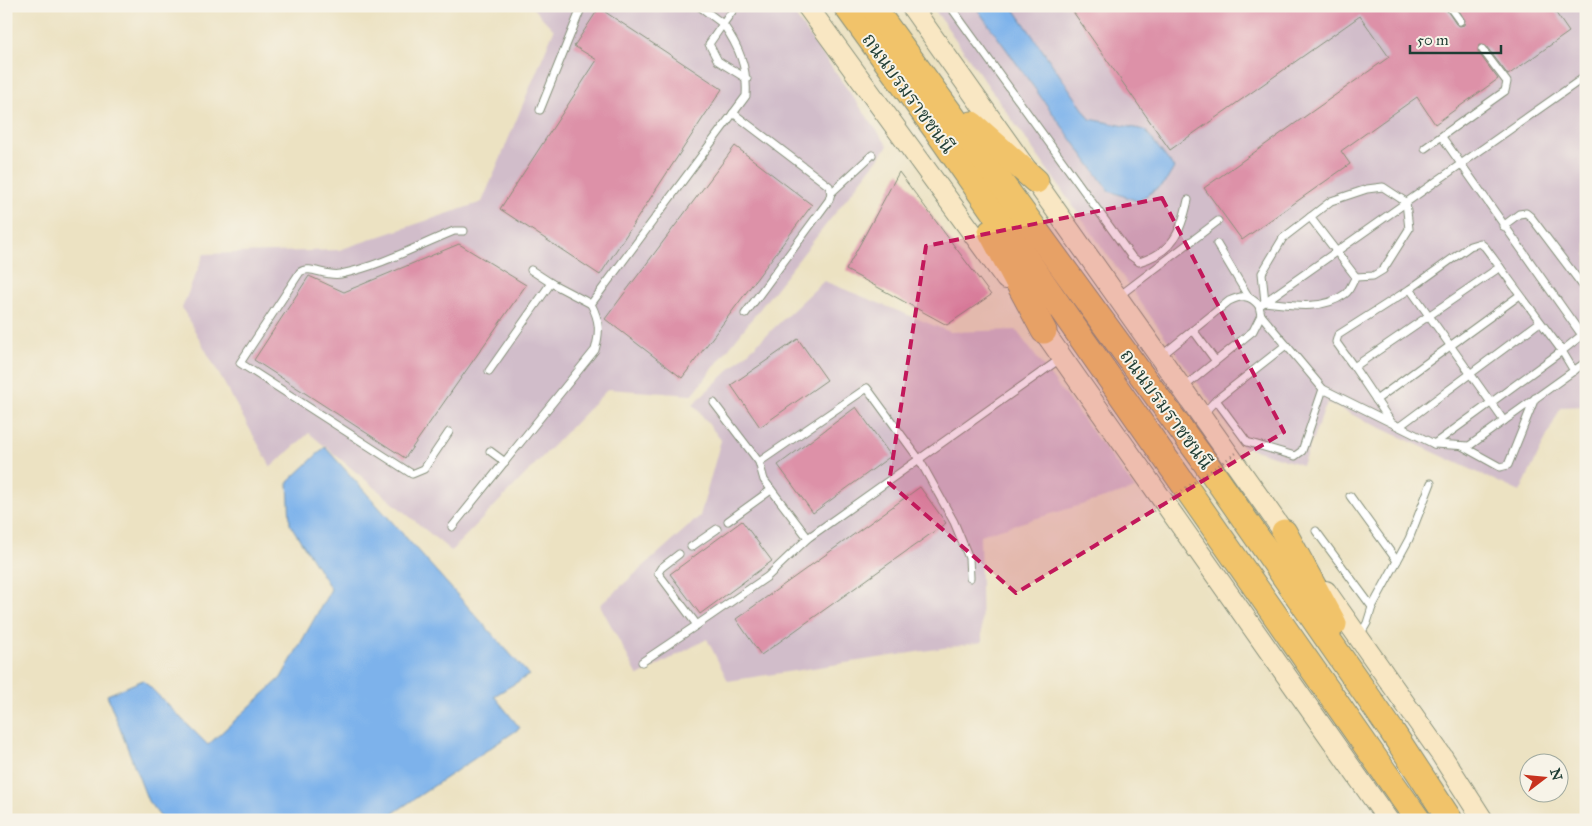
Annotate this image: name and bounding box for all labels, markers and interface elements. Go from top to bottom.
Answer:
scale bar [1410,22,1501,54]
street label: ถนนบรมราชชนนี [857,28,961,158]
text: 50 m [1417,31,1449,49]
street label: ถนนบรมราชชนนี [1115,344,1219,474]
north arrow [1520,754,1570,804]
text: N [1546,767,1566,783]

